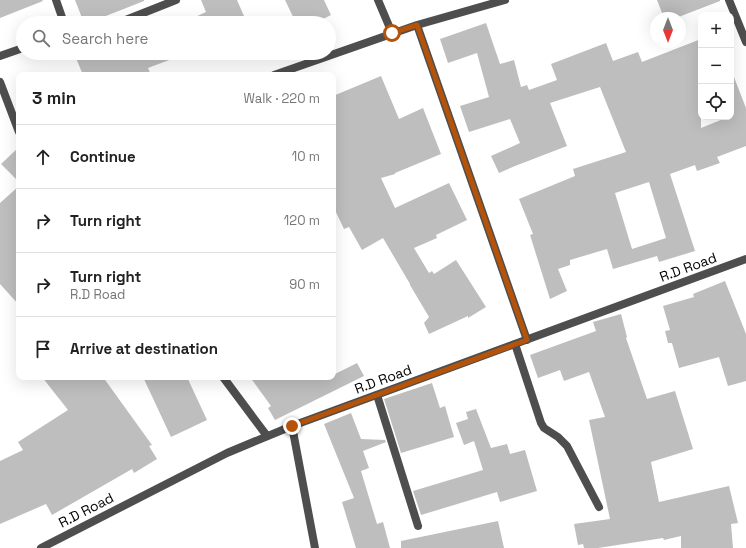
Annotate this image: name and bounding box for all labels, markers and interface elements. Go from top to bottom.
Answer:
north arrow [650,12,686,48]
map controls [698,12,734,120]
button: + [698,12,734,48]
search box [16,16,336,60]
route start [383,24,401,42]
icon: search [30,27,52,49]
text: Search here [62,29,148,48]
button: − [698,48,734,84]
button: locate [698,84,734,120]
text: 3 min [32,87,76,109]
text: Walk · 220 m [243,90,320,107]
icon: ahead [32,146,54,168]
text: Continue [70,147,136,166]
text: 10 m [292,148,320,165]
icon: right [32,210,54,232]
text: Turn right [70,211,141,230]
text: 120 m [284,212,320,229]
street label: R.D Road [657,248,719,286]
text: Turn right [70,267,141,286]
icon: right [32,274,54,296]
text: 90 m [289,276,320,293]
text: R.D Road [70,286,125,303]
icon: arrive [32,338,54,360]
text: Arrive at destination [70,339,218,358]
street label: R.D Road [352,360,414,398]
route end [283,417,301,435]
street label: R.D Road [55,488,117,532]

